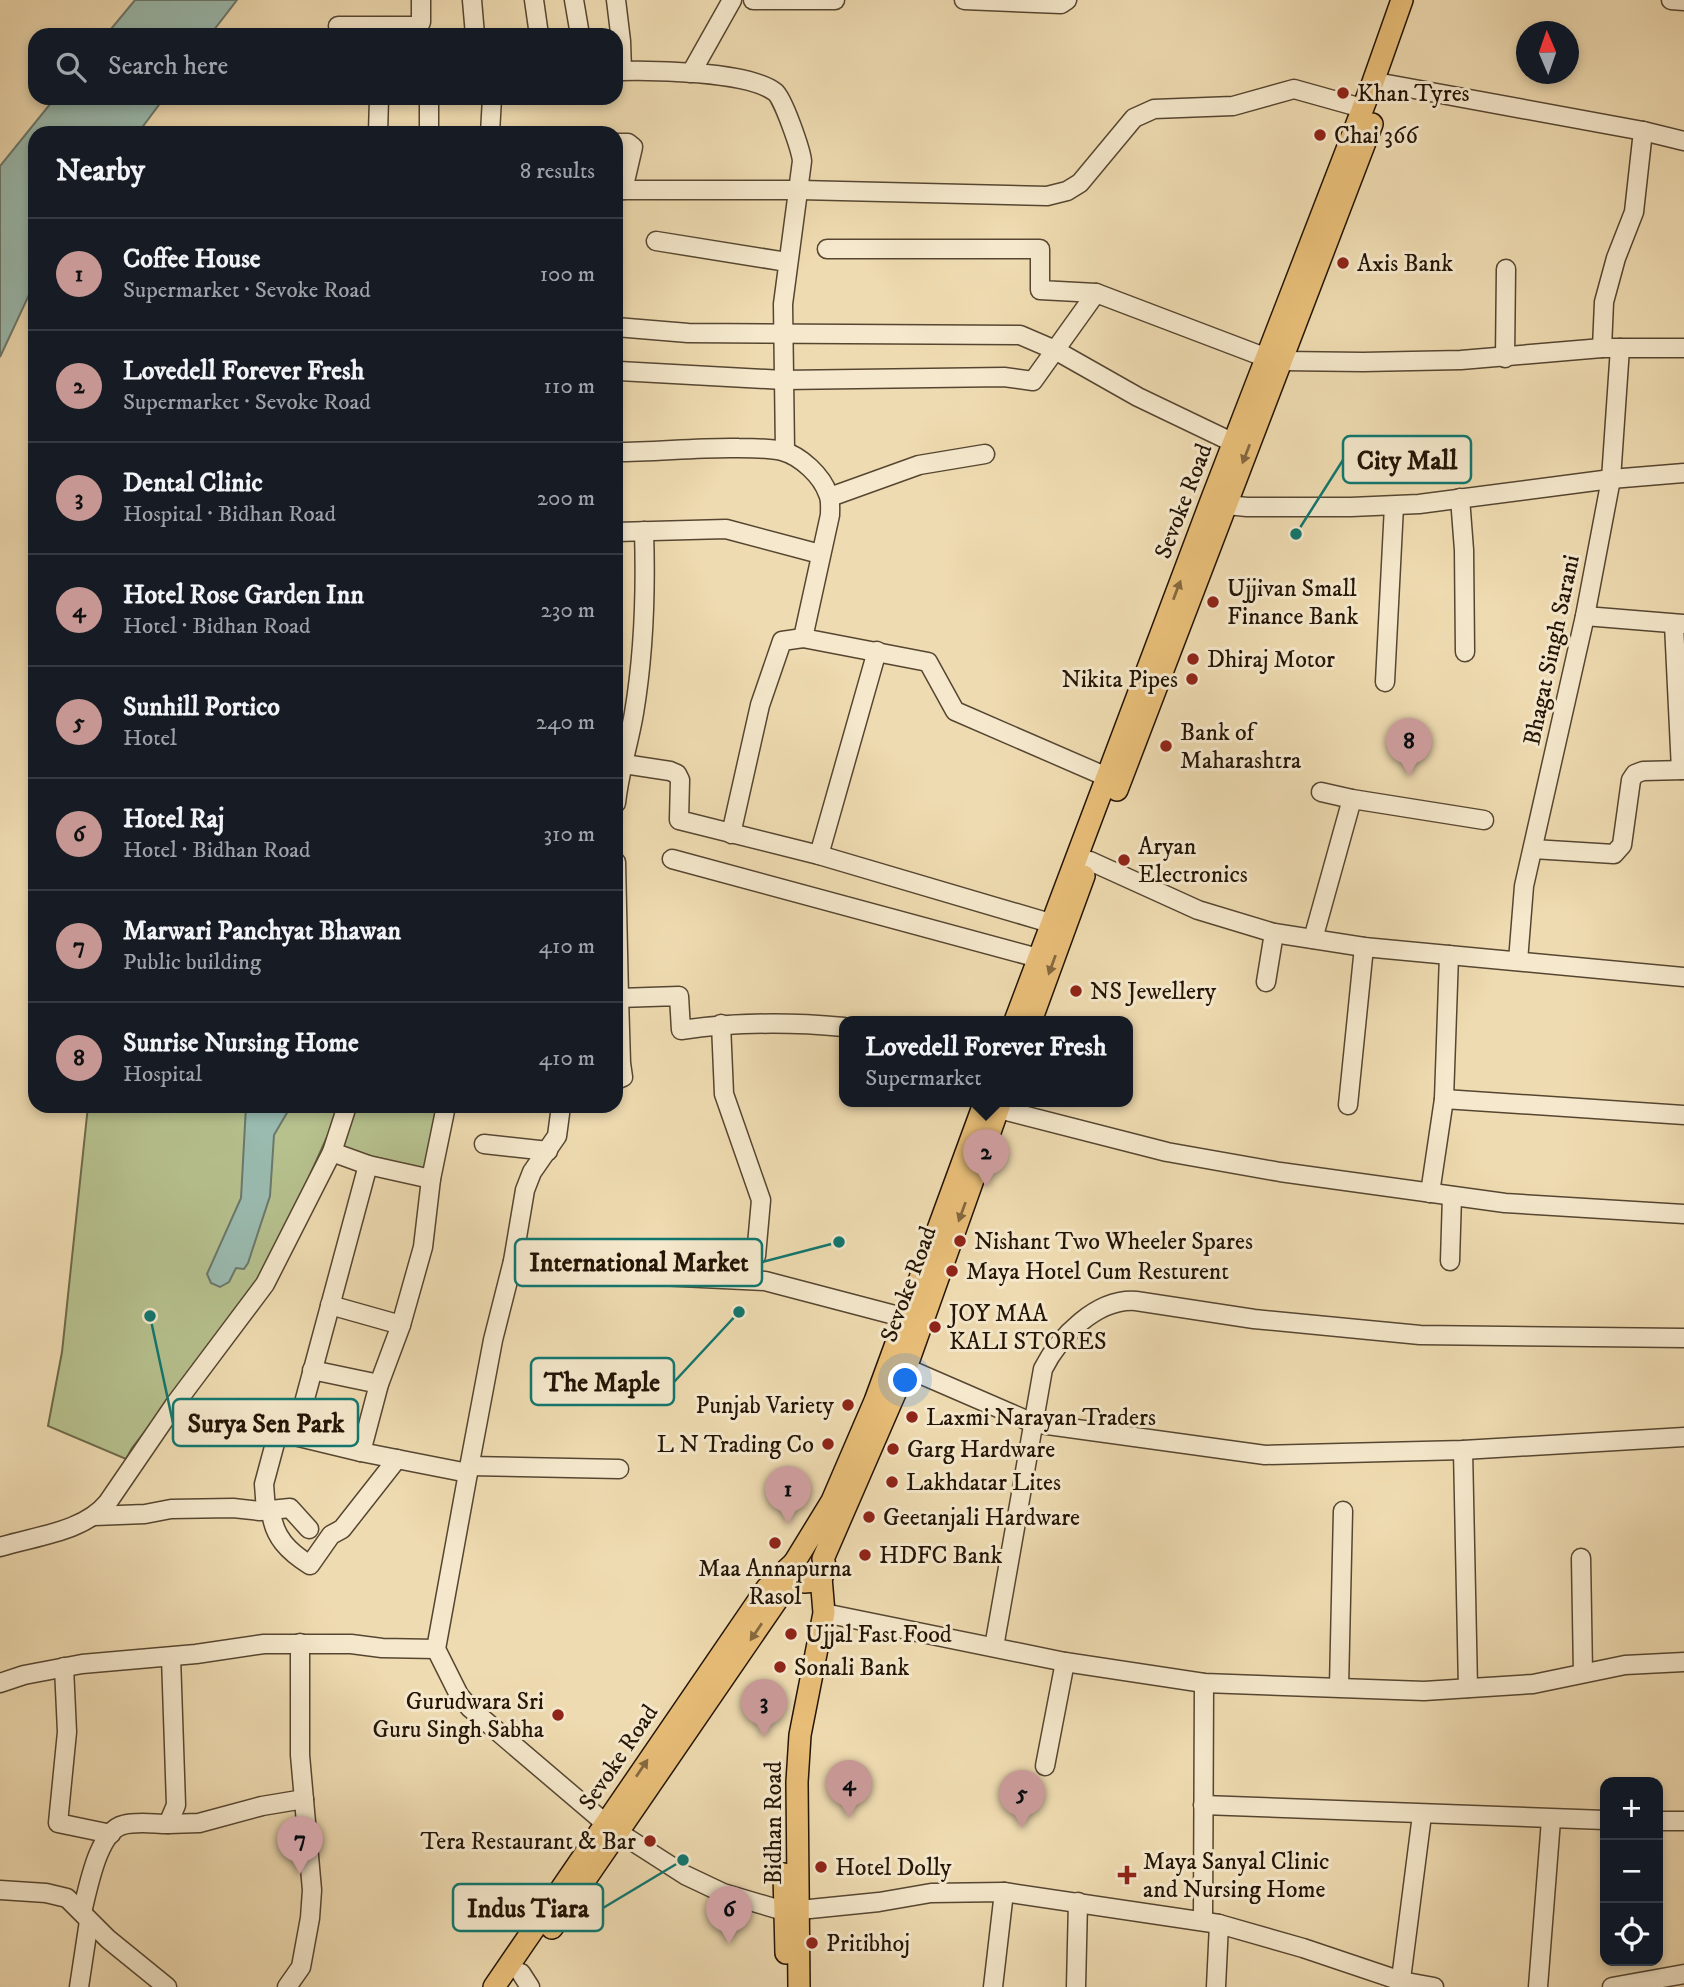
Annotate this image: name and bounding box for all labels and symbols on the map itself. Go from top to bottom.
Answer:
north arrow [1516,21,1579,84]
place label: Khan Tyres [1357,79,1470,109]
marker: Khan Tyres [1335,85,1351,101]
place label: Chai 366 [1334,121,1420,151]
marker: Chai 366 [1312,127,1328,143]
place label: Axis Bank [1357,249,1453,279]
marker: Axis Bank [1335,255,1351,271]
callout: City Mall [1343,436,1471,483]
street label: Sevoke Road [1148,439,1220,563]
one-way arrow [1241,444,1252,465]
text: City Mall [1357,445,1458,478]
street label: Bhagat Singh Sarani [1517,552,1587,748]
place label: Ujjivan Small Finance Bank [1227,574,1358,632]
one-way arrow [1172,580,1183,601]
marker: Ujjivan Small Finance Bank [1205,594,1221,610]
place label: Dhiraj Motor [1207,645,1335,675]
marker: Dhiraj Motor [1185,651,1201,667]
place label: Nikita Pipes [1062,665,1178,695]
marker: Nikita Pipes [1184,671,1200,687]
place label: Bank of Maharashtra [1180,718,1302,776]
pin: 8 [1386,718,1432,776]
marker: Bank of Maharashtra [1158,738,1174,754]
place label: Aryan Electronics [1138,832,1248,890]
marker: Aryan Electronics [1116,852,1132,868]
one-way arrow [1047,954,1058,975]
place label: NS Jewellery [1090,977,1217,1007]
marker: NS Jewellery [1068,983,1084,999]
pin: 2 [963,1129,1009,1187]
one-way arrow [956,1201,967,1222]
street label: Sevoke Road [874,1222,944,1346]
place label: Nishant Two Wheeler Spares [974,1227,1253,1257]
marker: Nishant Two Wheeler Spares [952,1233,968,1249]
callout: International Market [515,1239,762,1286]
text: International Market [529,1247,749,1280]
place label: Maya Hotel Cum Resturent [966,1257,1229,1287]
marker: Maya Hotel Cum Resturent [944,1263,960,1279]
place label: JOY MAA KALI STORES [947,1299,1107,1357]
marker: JOY MAA KALI STORES [927,1319,943,1335]
callout: The Maple [531,1358,674,1405]
your location [888,1363,922,1397]
text: The Maple [543,1367,660,1400]
place label: Punjab Variety [696,1391,835,1421]
marker: Punjab Variety [840,1397,856,1413]
callout: Surya Sen Park [173,1399,358,1446]
place label: Laxmi Narayan Traders [926,1403,1156,1433]
text: Surya Sen Park [188,1408,346,1441]
marker: Laxmi Narayan Traders [904,1409,920,1425]
place label: L N Trading Co [657,1430,814,1460]
place label: Garg Hardware [907,1435,1055,1465]
marker: L N Trading Co [820,1436,836,1452]
marker: Garg Hardware [885,1441,901,1457]
pin: 1 [765,1466,811,1524]
place label: Lakhdatar Lites [906,1468,1061,1498]
marker: Lakhdatar Lites [884,1474,900,1490]
place label: Geetanjali Hardware [883,1503,1080,1533]
marker: Geetanjali Hardware [861,1509,877,1525]
marker: Maa Annapurna Rasol [767,1535,783,1551]
place label: HDFC Bank [879,1541,1003,1571]
marker: HDFC Bank [857,1547,873,1563]
place label: Maa Annapurna Rasol [698,1554,852,1612]
place label: Ujjal Fast Food [805,1620,952,1650]
one-way arrow [750,1622,763,1642]
marker: Ujjal Fast Food [783,1626,799,1642]
place label: Sonali Bank [794,1653,909,1683]
marker: Sonali Bank [772,1659,788,1675]
pin: 3 [741,1679,787,1737]
place label: Gurudwara Sri Guru Singh Sabha [373,1687,545,1745]
street label: Sevoke Road [573,1699,665,1816]
marker: Gurudwara Sri Guru Singh Sabha [550,1707,566,1723]
one-way arrow [636,1758,649,1778]
pin: 4 [826,1760,872,1818]
street label: Bidhan Road [759,1761,789,1885]
pin: 5 [999,1770,1045,1828]
pin: 7 [277,1816,323,1874]
place label: Tera Restaurant & Bar [420,1827,636,1857]
marker: Tera Restaurant & Bar [642,1833,658,1849]
place label: Maya Sanyal Clinic and Nursing Home [1143,1847,1329,1905]
place label: Hotel Dolly [835,1853,952,1883]
marker: Hotel Dolly [813,1859,829,1875]
marker: Maya Sanyal Clinic and Nursing Home [1117,1865,1137,1885]
callout: Indus Tiara [453,1884,603,1931]
pin: 6 [706,1886,752,1944]
text: Indus Tiara [467,1893,590,1926]
place label: Pritibhoj [826,1929,910,1959]
marker: Pritibhoj [804,1935,820,1951]

